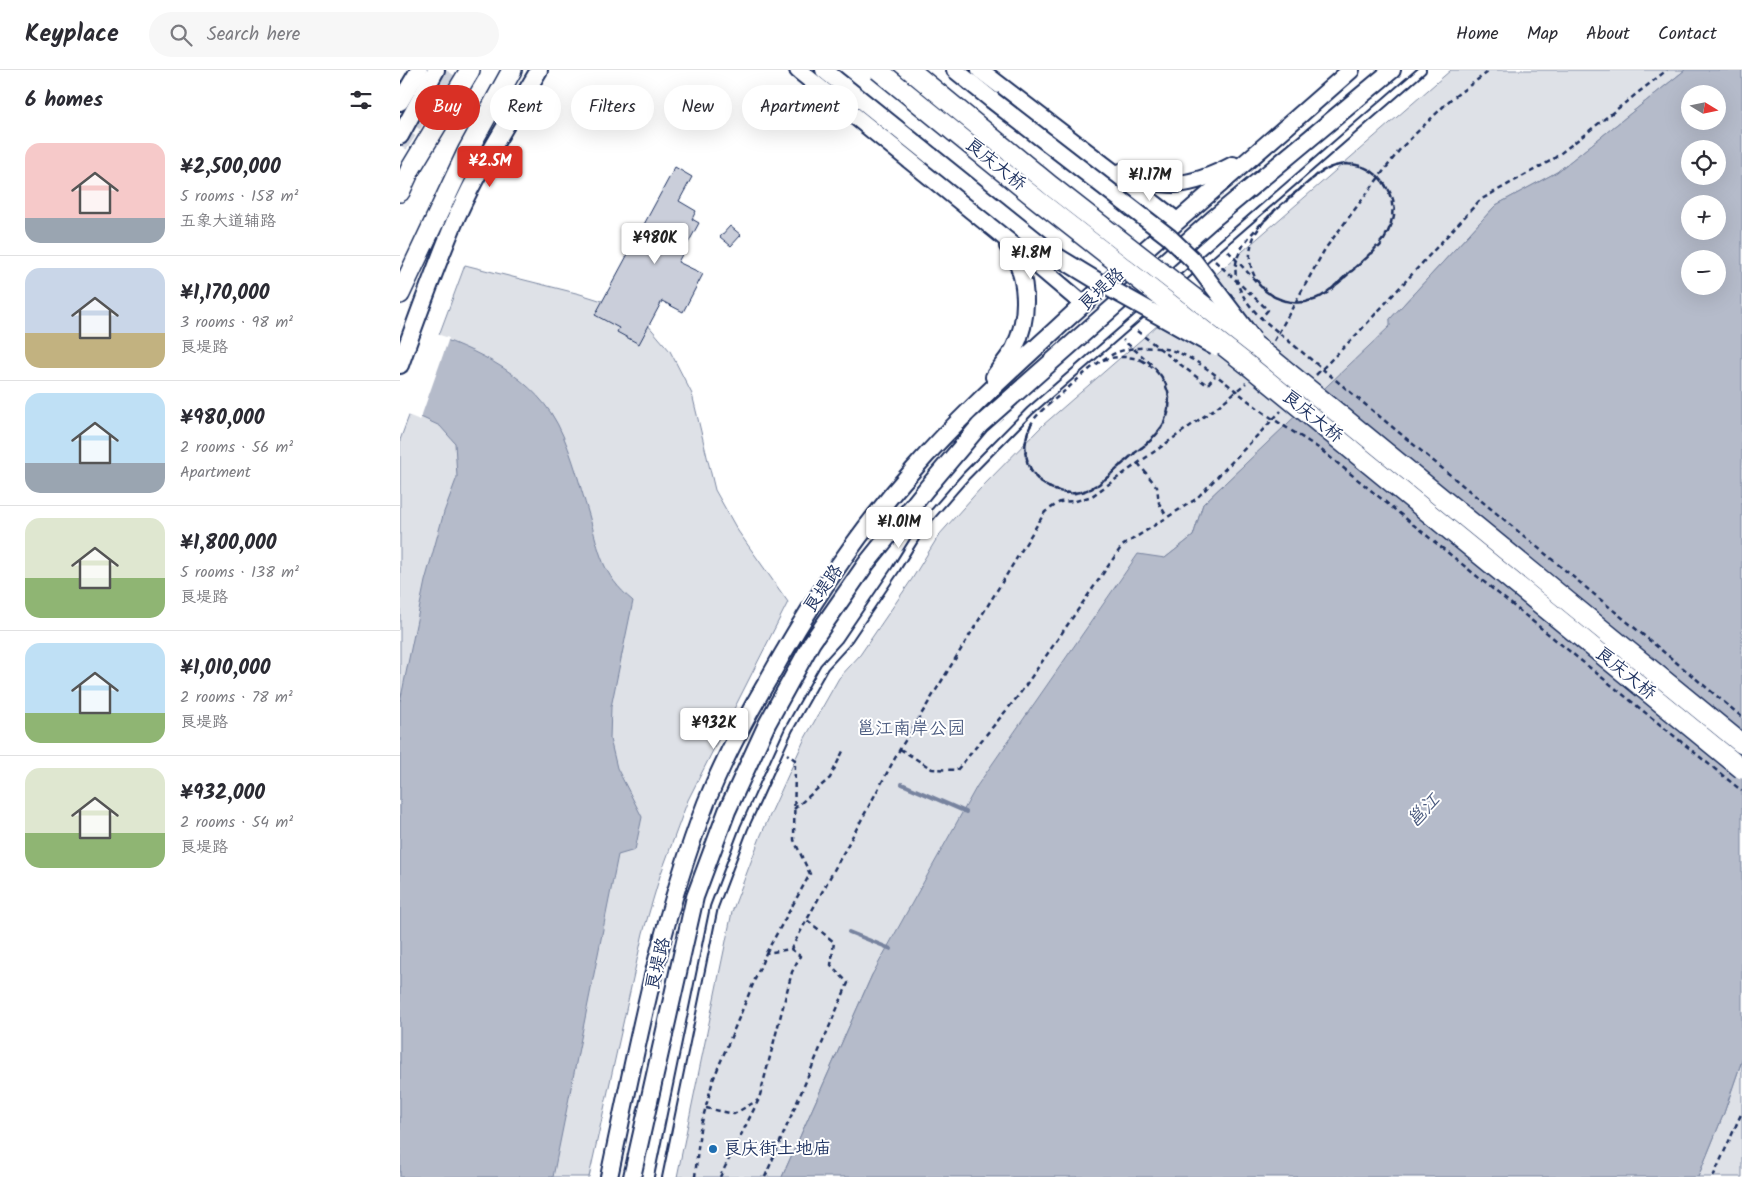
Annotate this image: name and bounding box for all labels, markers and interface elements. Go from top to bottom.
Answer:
search box [149,12,499,57]
text: Keyplace [25,15,119,54]
text: Search here [207,20,300,50]
text: Home [1456,20,1499,49]
text: Map [1527,20,1558,49]
text: About [1586,20,1630,49]
text: Contact [1658,20,1717,49]
icon: search [167,21,195,49]
text: 6 homes [25,84,103,117]
chip: Buy [415,85,480,130]
chip: Rent [490,85,561,130]
chip: Filters [571,85,654,130]
chip: New [664,85,732,130]
chip: Apartment [742,85,858,130]
north arrow [1681,85,1726,130]
map controls [1681,85,1726,295]
icon: filters [347,86,375,114]
street label: 良庆大桥 [958,131,1032,199]
button: locate [1681,140,1726,185]
pin: ¥2.5M [455,146,525,188]
text: ¥2.5M [468,149,512,174]
text: ¥2,500,000 [180,151,281,184]
pin: ¥1.17M [1109,160,1191,202]
icon: home [65,163,125,223]
text: ¥1.17M [1129,163,1171,188]
text: 5 rooms · 158 m² [180,184,298,209]
button: + [1681,195,1726,240]
text: 五象大道辅路 [180,209,276,234]
pin: ¥980K [620,222,690,265]
text: ¥980K [632,226,678,251]
pin: ¥1.8M [996,238,1066,280]
text: ¥1.8M [1011,241,1051,266]
button: − [1681,250,1726,295]
street label: 良堤路 [1072,261,1132,319]
text: ¥1,170,000 [180,277,270,310]
icon: home [65,288,125,348]
text: 3 rooms · 98 m² [180,310,293,335]
text: 良堤路 [180,335,228,360]
street label: 良庆大桥 [1275,383,1349,451]
text: ¥980,000 [180,402,265,435]
icon: home [65,413,125,473]
text: 2 rooms · 56 m² [180,435,293,460]
text: Apartment [180,460,251,485]
pin: ¥1.01M [858,506,940,549]
text: ¥1.01M [877,510,921,535]
text: ¥1,800,000 [180,527,277,560]
icon: home [65,538,125,598]
street label: 良堤路 [797,559,851,619]
text: 5 rooms · 138 m² [180,560,299,585]
text: 良堤路 [180,585,228,610]
street label: 良庆大桥 [1588,640,1662,708]
text: ¥1,010,000 [180,652,270,685]
icon: home [65,663,125,723]
text: 2 rooms · 78 m² [180,685,293,710]
pin: ¥932K [679,708,749,750]
text: 良堤路 [180,710,228,735]
text: ¥932K [691,711,737,736]
park label: 邕江南岸公园 [857,715,965,744]
text: ¥932,000 [180,777,265,810]
water label: 邕江 [1400,786,1449,835]
icon: home [65,788,125,848]
text: 2 rooms · 54 m² [180,810,293,835]
text: 良堤路 [180,835,228,860]
street label: 良堤路 [639,934,679,994]
place label: 良庆街土地庙 [723,1135,831,1164]
marker: 良庆街土地庙 [707,1143,719,1155]

